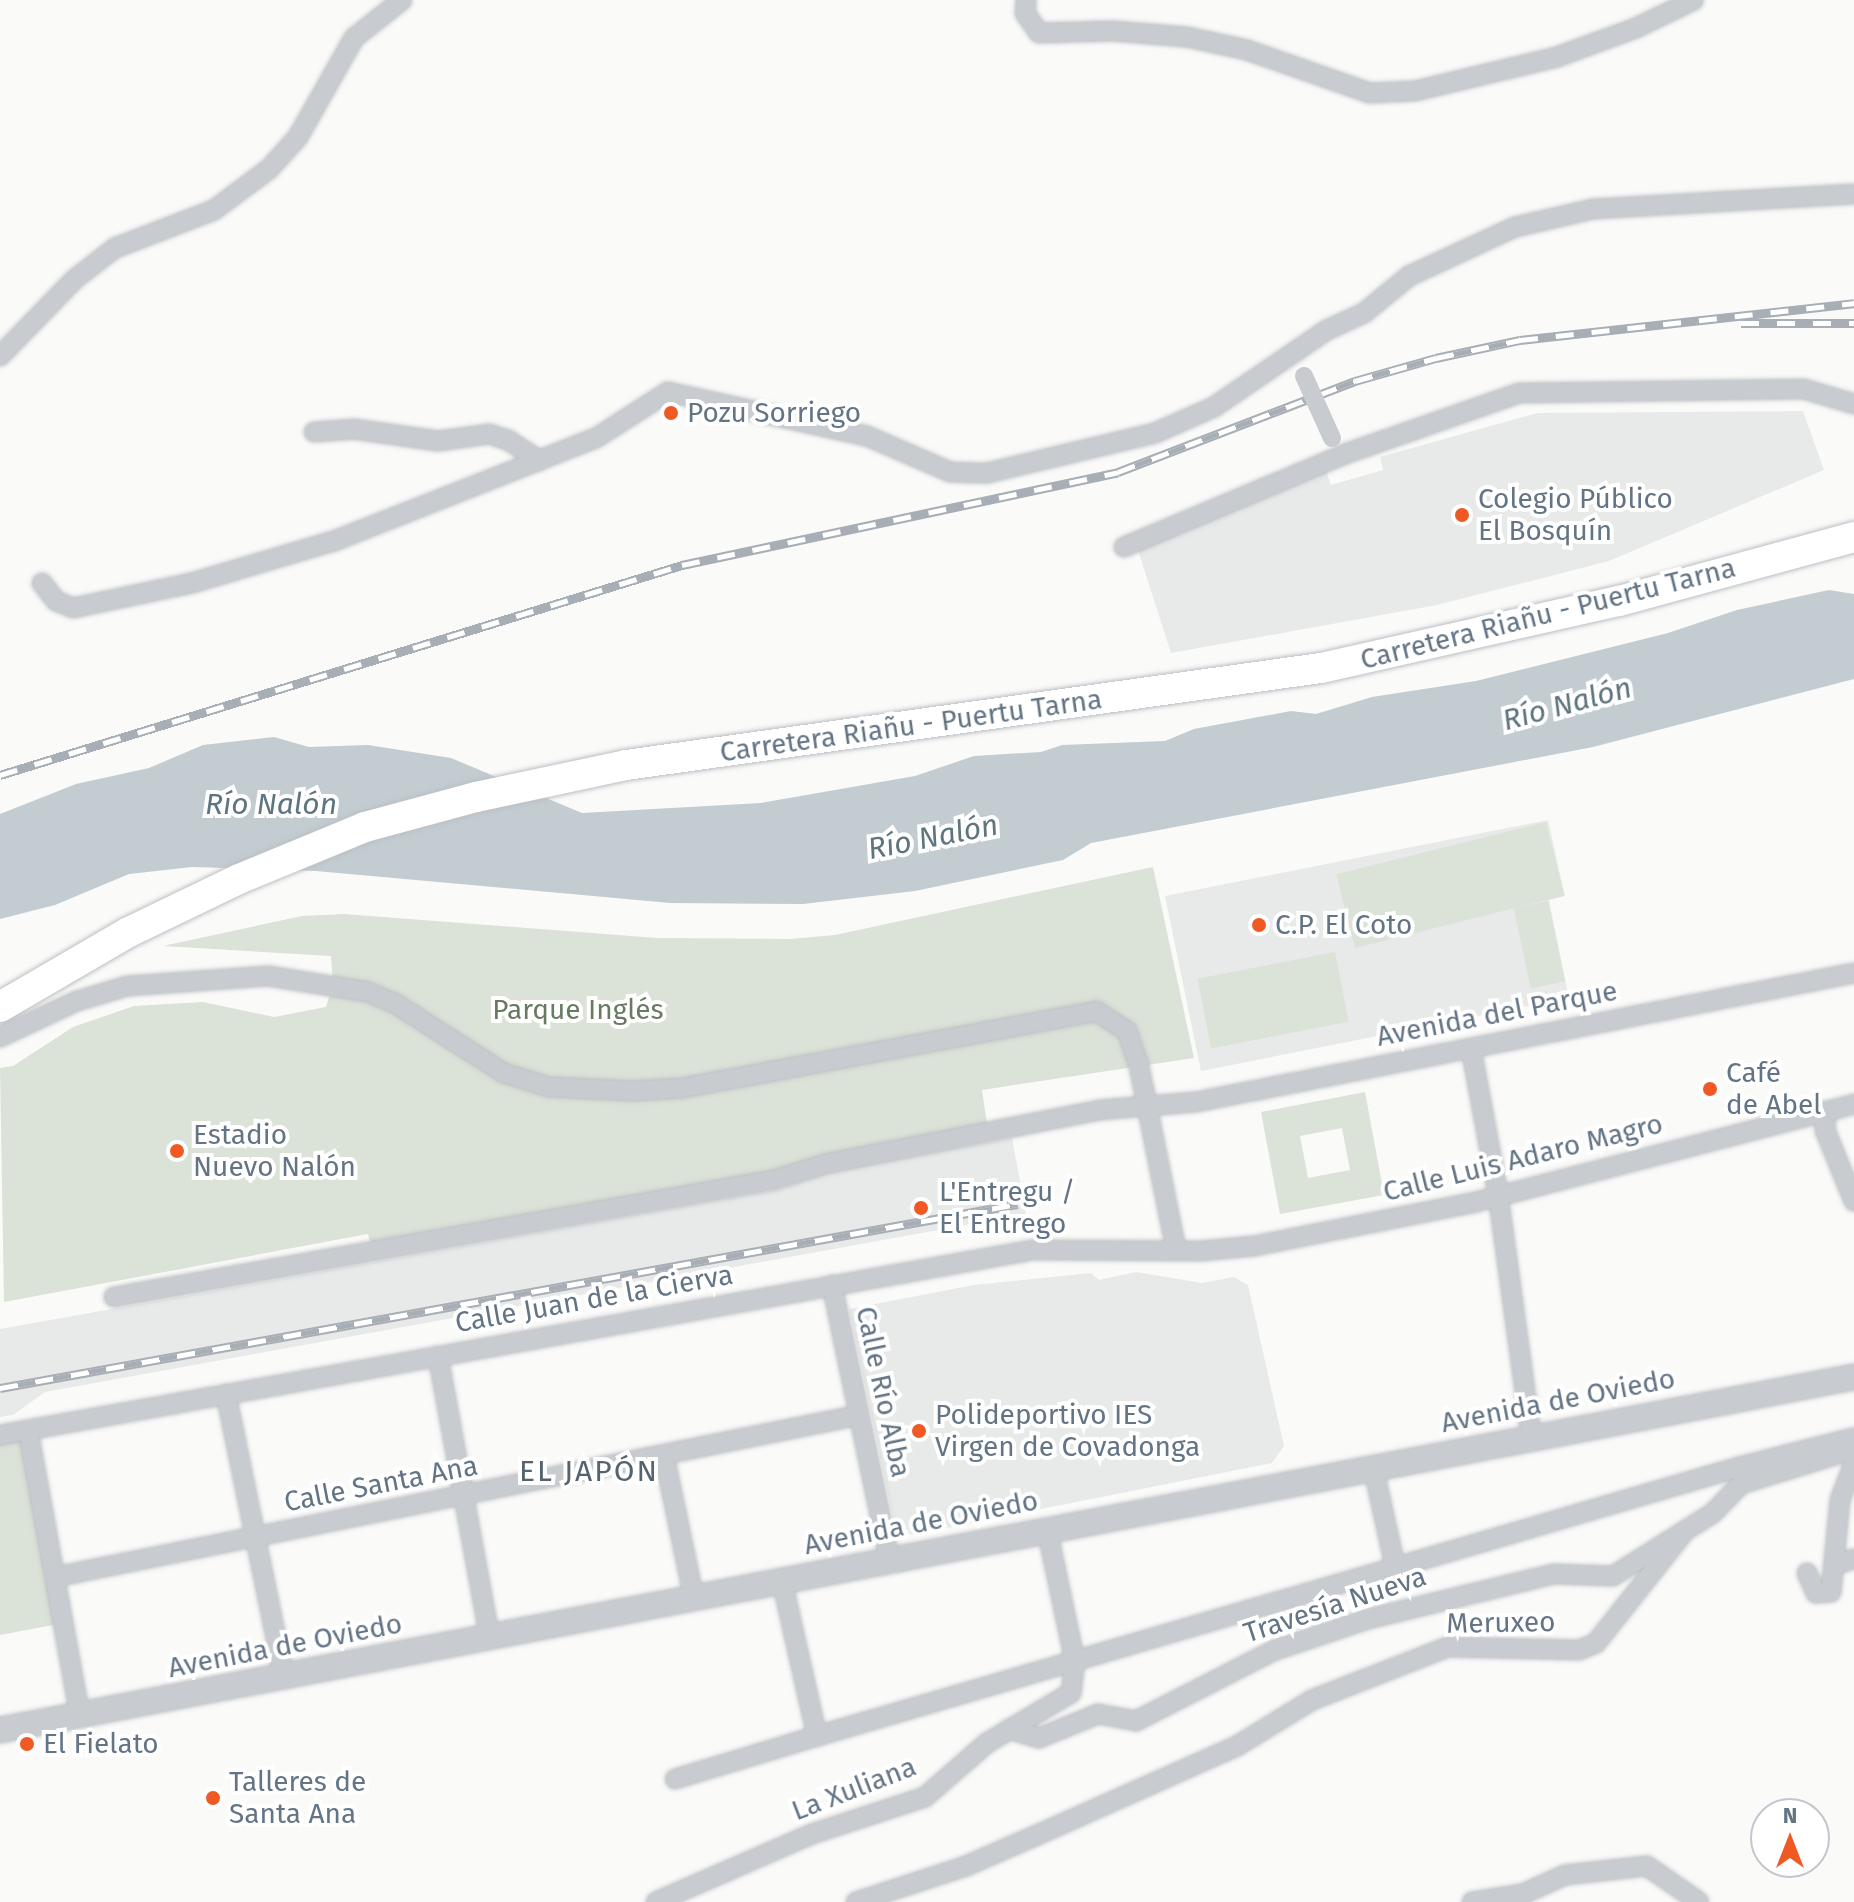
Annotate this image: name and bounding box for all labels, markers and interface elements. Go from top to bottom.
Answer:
place label: Pozu Sorriego [687,396,861,430]
marker: Pozu Sorriego [662,404,680,422]
place label: Colegio Público El Bosquín [1478,482,1673,548]
marker: Colegio Público El Bosquín [1453,506,1471,524]
street label: Carretera Riañu - Puertu Tarna [1357,551,1739,677]
water label: Río Nalón [1499,670,1635,738]
street label: Carretera Riañu - Puertu Tarna [718,683,1104,769]
water label: Río Nalón [205,786,337,822]
water label: Río Nalón [865,807,1001,867]
place label: C.P. El Coto [1275,908,1412,942]
marker: C.P. El Coto [1250,916,1268,934]
street label: Avenida del Parque [1374,974,1620,1054]
park label: Parque Inglés [492,993,664,1027]
place label: Café de Abel [1726,1056,1822,1122]
marker: Café de Abel [1701,1080,1719,1098]
street label: Calle Luis Adaro Magro [1380,1107,1666,1209]
place label: Estadio Nuevo Nalón [193,1118,356,1184]
marker: Estadio Nuevo Nalón [168,1142,186,1160]
place label: L'Entregu / El Entrego [939,1175,1075,1241]
marker: L'Entregu / El Entrego [910,1197,932,1219]
street label: Calle Juan de la Cierva [452,1258,736,1340]
street label: Calle Río Alba [849,1304,917,1480]
street label: Avenida de Oviedo [1438,1362,1678,1440]
place label: Polideportivo IES Virgen de Covadonga [935,1398,1200,1464]
marker: Polideportivo IES Virgen de Covadonga [910,1422,928,1440]
street label: Calle Santa Ana [281,1449,481,1519]
district label: EL JAPÓN [519,1453,659,1489]
street label: Avenida de Oviedo [801,1484,1041,1562]
street label: Travesía Nueva [1239,1560,1431,1650]
street label: Meruxeo [1446,1605,1556,1641]
street label: Avenida de Oviedo [165,1607,405,1685]
place label: El Fielato [43,1727,159,1761]
marker: El Fielato [18,1735,36,1753]
street label: La Xuliana [787,1750,921,1828]
place label: Talleres de Santa Ana [229,1765,366,1831]
marker: Talleres de Santa Ana [204,1789,222,1807]
north arrow [1750,1798,1830,1878]
text: N [1783,1802,1797,1829]

